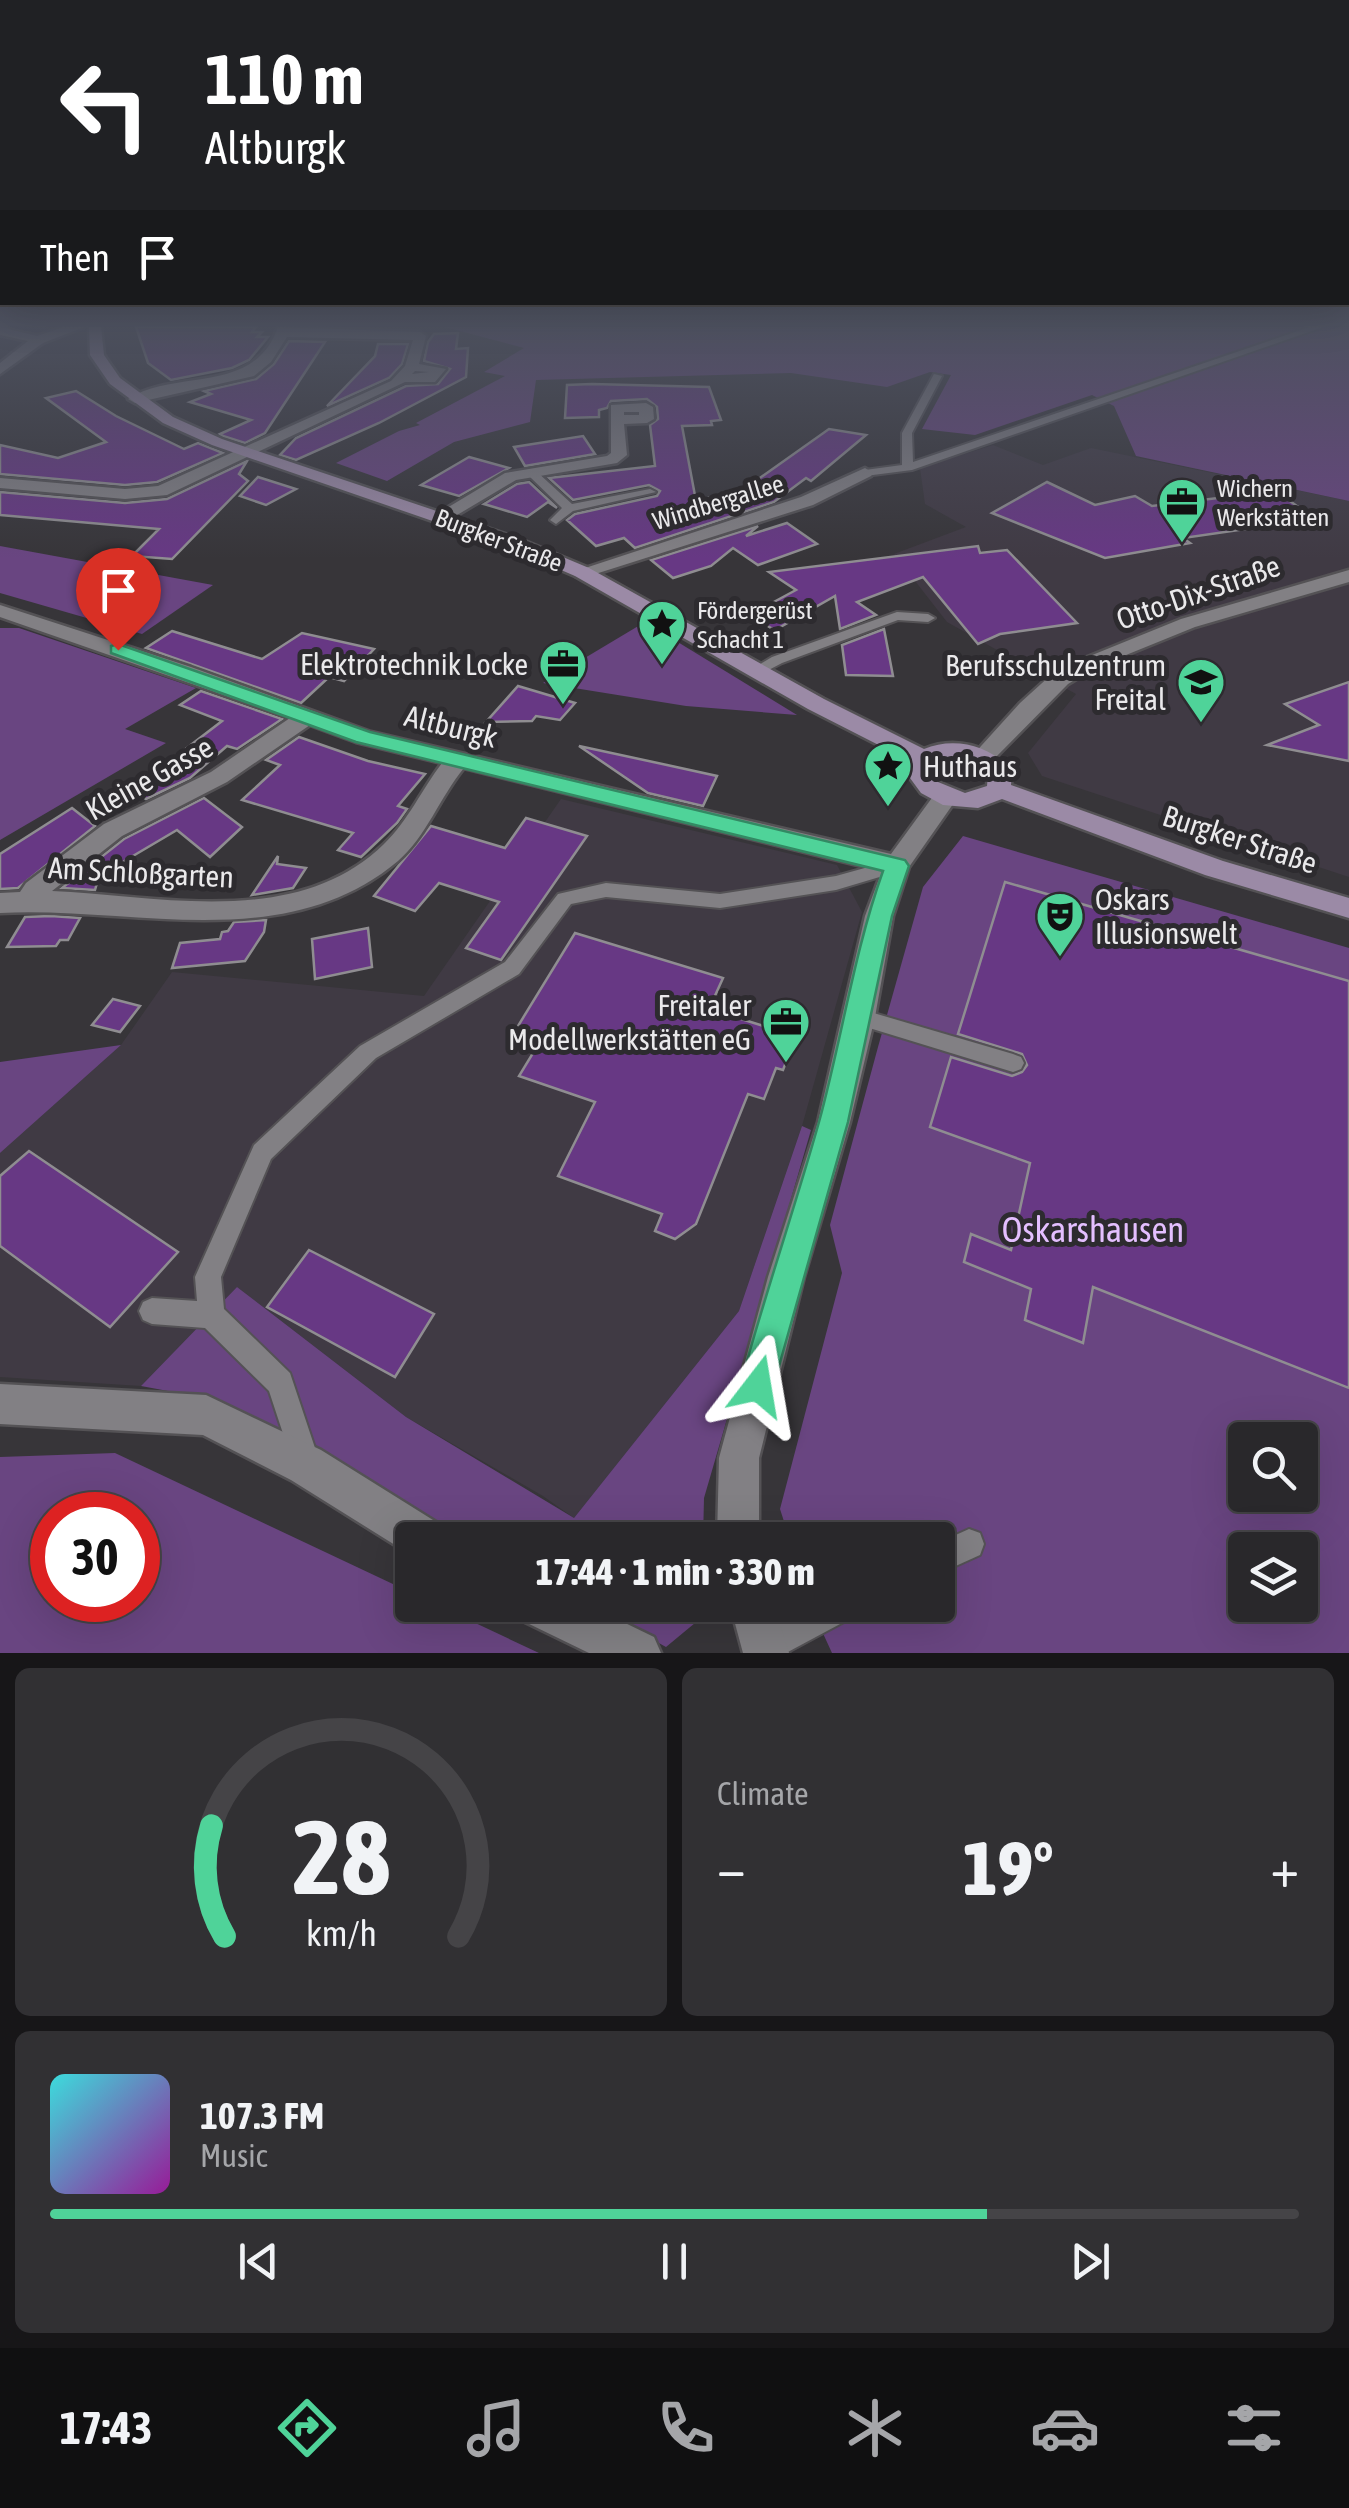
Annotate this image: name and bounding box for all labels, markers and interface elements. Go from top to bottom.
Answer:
text: 110 m [205,39,364,119]
icon: left [40,40,170,170]
text: Altburgk [205,122,346,174]
icon: arrive [130,230,185,285]
text: Then [40,236,110,279]
street label: Windbergallee [649,469,787,535]
place label: Wichern Werkstätten [1217,474,1329,531]
office icon: Wichern Werkstätten [1156,476,1208,544]
street label: Burgker Straße [432,503,566,577]
pin [76,548,161,651]
street label: Otto-Dix-Straße [1112,548,1284,636]
icon: arrive [91,563,146,618]
place label: Fördergerüst Schacht 1 [697,596,813,653]
place icon: Fördergerüst Schacht 1 [636,598,688,666]
office icon: Elektrotechnik Locke [537,638,589,706]
place label: Elektrotechnik Locke [300,647,528,681]
place label: Berufsschulzentrum Freital [945,648,1166,716]
school or university icon: Berufsschulzentrum Freital [1175,656,1227,724]
street label: Altburgk [401,698,501,754]
street label: Kleine Gasse [80,729,218,827]
place icon: Huthaus [862,740,914,808]
place label: Huthaus [923,749,1017,783]
street label: Burgker Straße [1159,798,1321,880]
street label: Am Schloßgarten [47,850,235,894]
place label: Oskars Illusionswelt [1095,882,1238,950]
theatre icon: Oskars Illusionswelt [1034,890,1086,958]
place label: Freitaler Modellwerkstätten eG [508,988,752,1056]
office icon: Freitaler Modellwerkstätten eG [760,996,812,1064]
park label: Oskarshausen [1002,1209,1184,1249]
position arrow [706,1334,810,1438]
map controls [1228,1422,1318,1622]
button: search [1228,1422,1318,1512]
speed limit sign: 30 [30,1492,160,1622]
button: layers [1228,1532,1318,1622]
text: 17:44 · 1 min · 330 m [535,1550,815,1593]
text: Climate [717,1775,809,1812]
text: 28 [292,1797,390,1916]
text: 19° [962,1825,1054,1911]
text: − [717,1836,746,1899]
text: + [1270,1836,1299,1899]
text: km/h [306,1913,376,1954]
text: 107.3 FM [200,2094,324,2137]
text: Music [200,2137,267,2174]
icon: previous [231,2234,286,2289]
icon: pause [647,2234,702,2289]
icon: next [1063,2234,1118,2289]
icon: directions [272,2393,342,2463]
icon: music [461,2393,531,2463]
icon: phone [651,2393,721,2463]
icon: climate [840,2393,910,2463]
icon: car [1030,2393,1100,2463]
icon: filters [1219,2393,1289,2463]
text: 17:43 [60,2402,152,2454]

